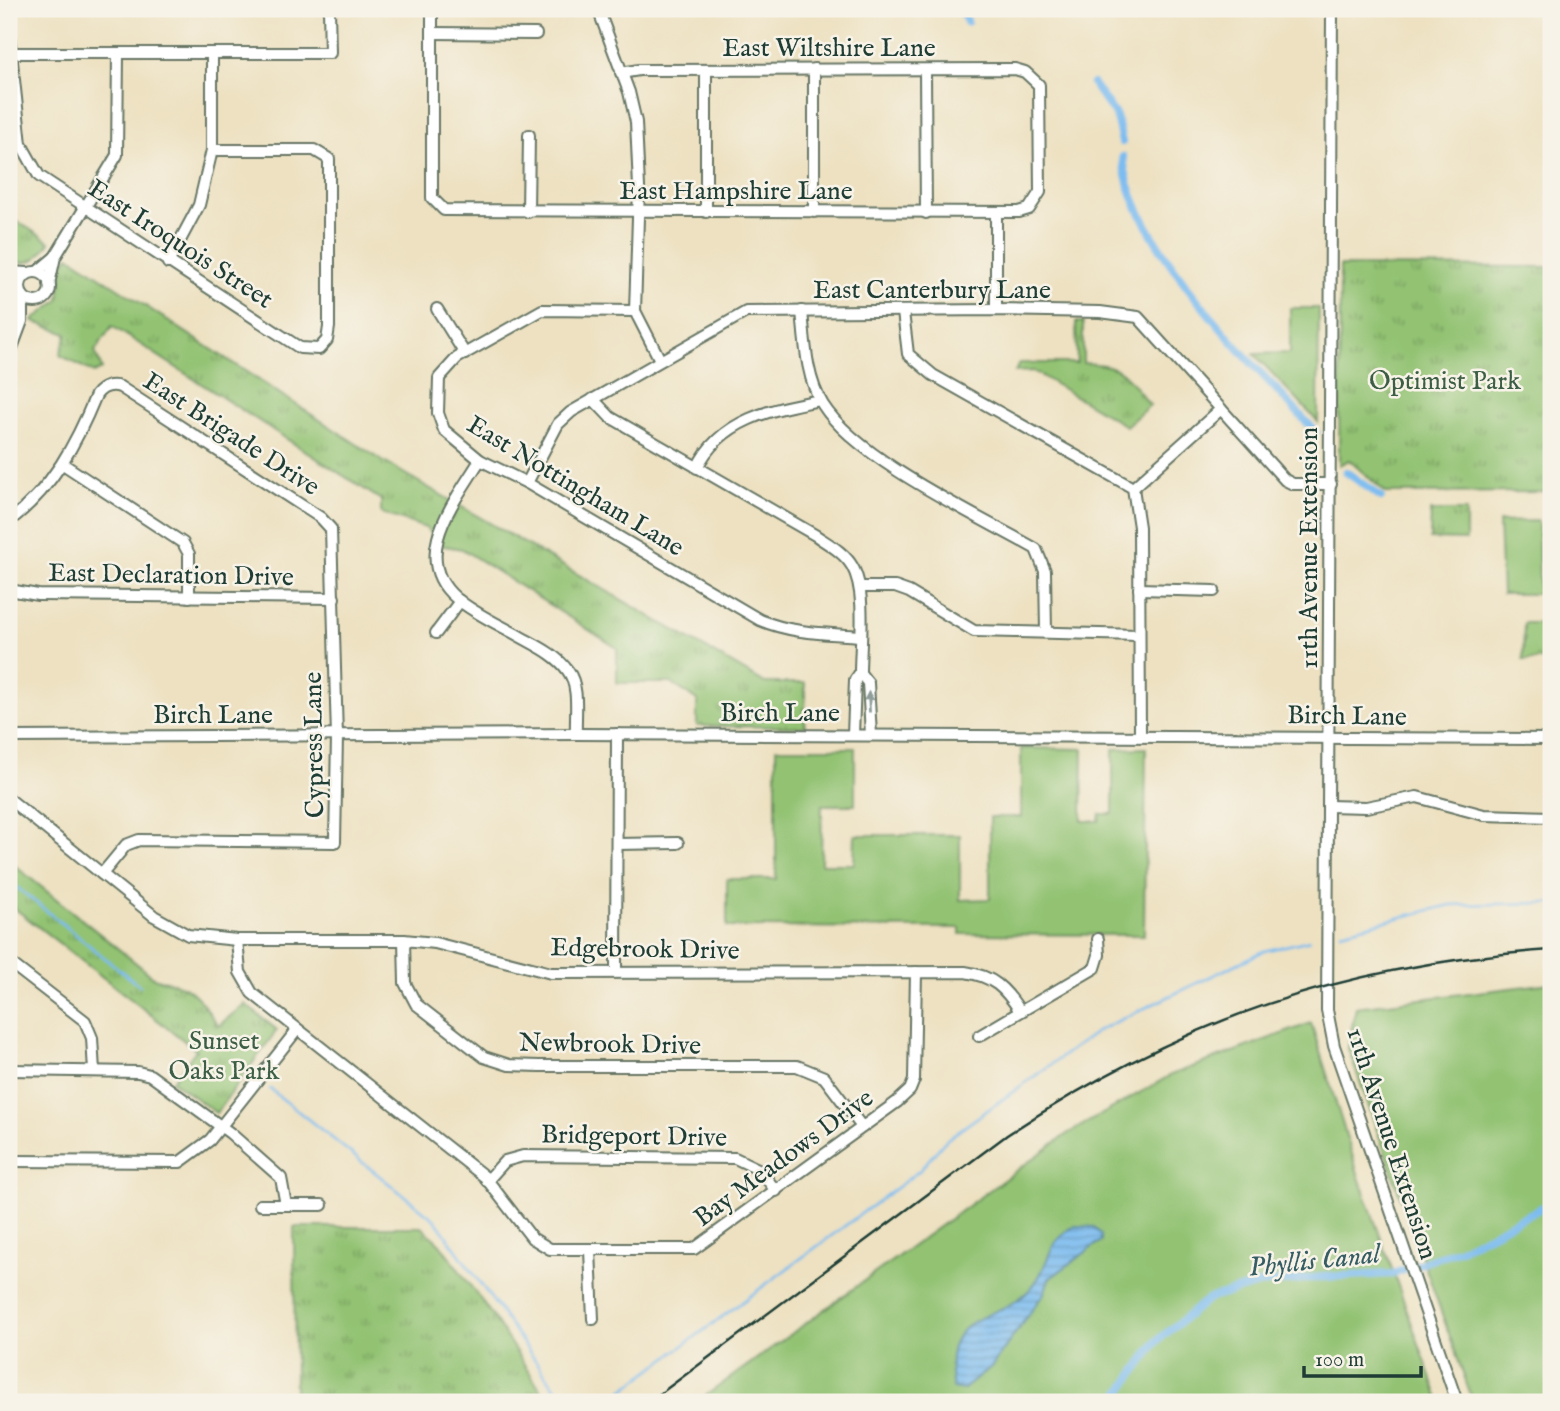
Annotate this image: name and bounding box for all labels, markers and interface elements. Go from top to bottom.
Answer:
street label: East Wiltshire Lane [722,32,936,65]
street label: East Iroquois Street [81,172,279,316]
street label: East Hampshire Lane [619,175,853,208]
street label: East Canterbury Lane [813,274,1051,307]
street label: East Brigade Drive [137,365,326,504]
park label: Optimist Park [1369,365,1522,398]
street label: East Nottingham Lane [460,408,690,564]
street label: 11th Avenue Extension [1293,427,1326,669]
street label: East Declaration Drive [48,557,294,594]
street label: Cypress Lane [297,671,332,818]
one-way arrow [864,691,875,713]
street label: Birch Lane [720,697,840,730]
street label: Birch Lane [153,699,273,732]
street label: Birch Lane [1287,699,1407,734]
street label: Edgebrook Drive [550,931,740,968]
street label: 11th Avenue Extension [1338,1023,1445,1264]
park label: Sunset Oaks Park [169,1025,281,1088]
street label: Newbrook Drive [519,1026,701,1063]
street label: Bay Meadows Drive [688,1082,880,1234]
street label: Bridgeport Drive [541,1118,727,1155]
water label: Phyllis Canal [1247,1237,1384,1286]
scale bar [1304,1334,1422,1378]
text: 100 m [1315,1347,1364,1374]

